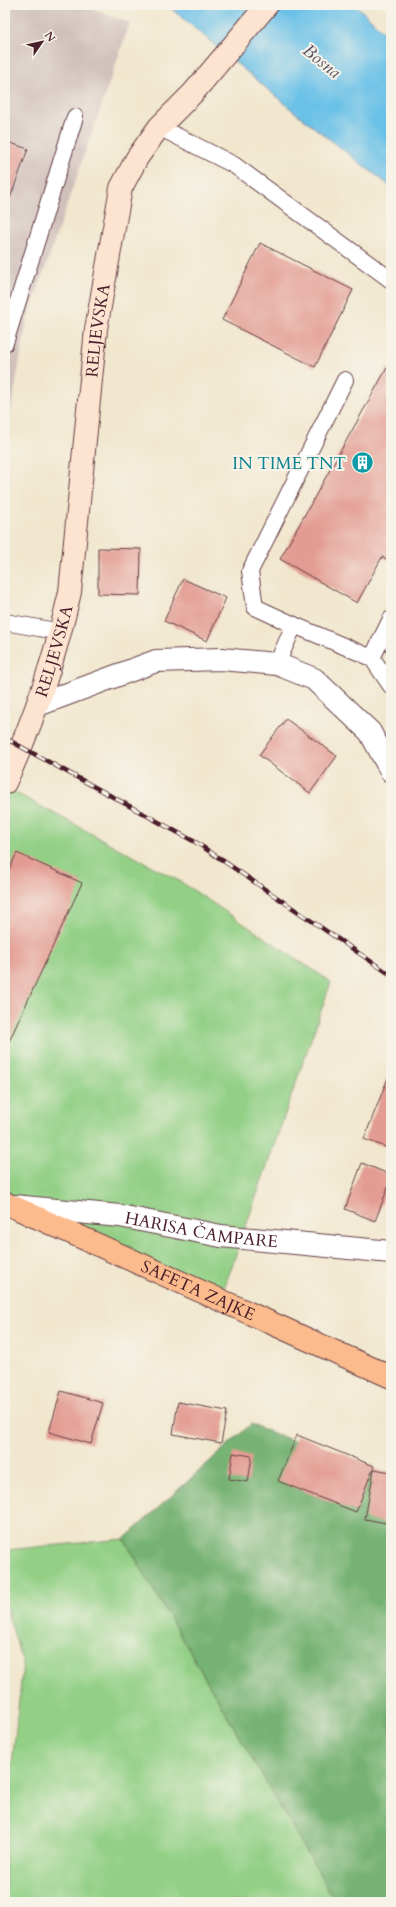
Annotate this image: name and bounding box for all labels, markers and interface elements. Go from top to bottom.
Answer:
north arrow [22,22,62,62]
text: N [41,29,59,45]
water label: Bosna [297,38,346,85]
street label: RELJEVSKA [80,281,116,379]
building icon: IN TIME TNT [349,450,375,476]
place label: IN TIME TNT [232,452,346,475]
street label: RELJEVSKA [30,602,79,700]
street label: HARISA ČAMPARE [123,1206,279,1253]
street label: SAFETA ZAJKE [137,1255,259,1326]

